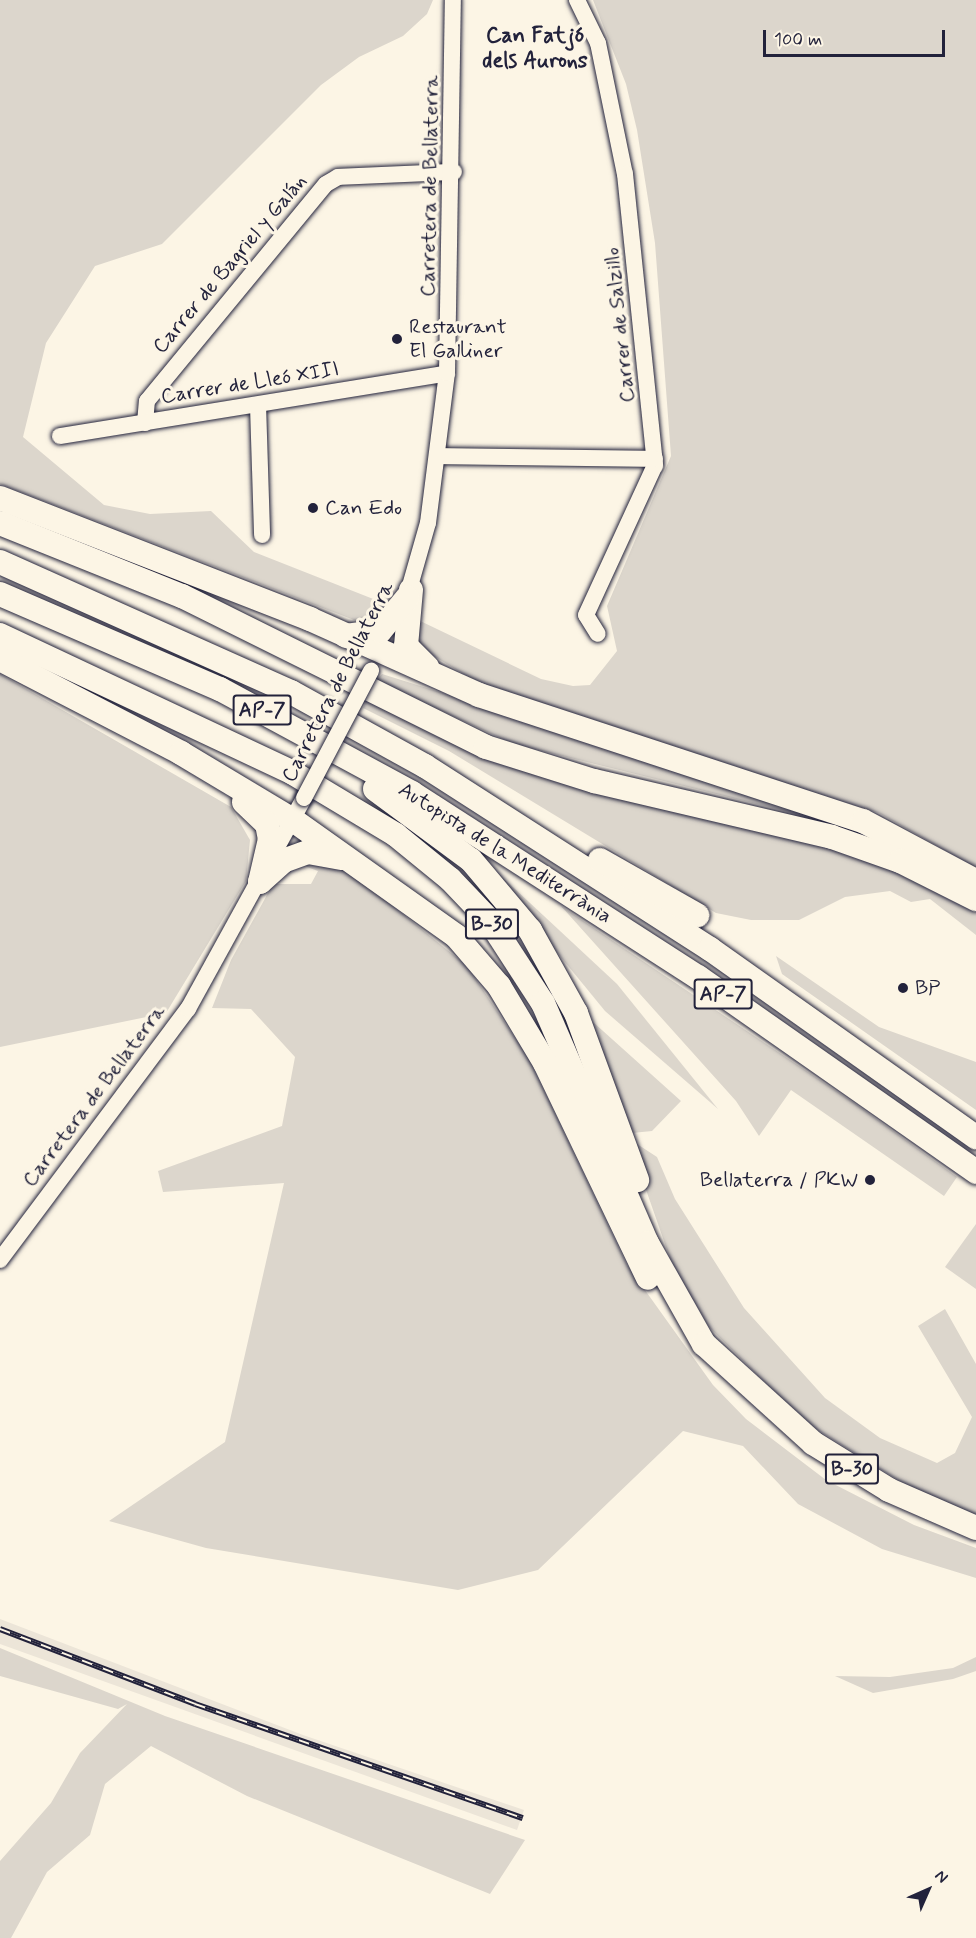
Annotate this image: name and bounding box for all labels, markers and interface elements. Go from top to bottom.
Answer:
scale bar [766,18,948,56]
district label: Can Fatjó dels Aurons [484,23,586,74]
text: 100 m [774,28,822,52]
street label: Carretera de Bellaterra [415,76,445,296]
street label: Carrer de Bagriel y Galán [147,168,313,360]
street label: Carrer de Salzillo [599,246,641,404]
place label: Restaurant El Galliner [409,314,507,364]
marker: Restaurant El Galliner [390,332,404,346]
street label: Carrer de Lleó XIII [159,357,341,409]
place label: Can Edo [325,495,399,521]
marker: Can Edo [306,501,320,515]
street label: Carretera de Bellaterra [277,578,399,786]
road number: AP-7 [232,693,292,727]
street label: Autopista de la Mediterrània [393,776,617,930]
road number: B-30 [464,907,520,941]
place label: BP [915,975,940,1001]
road number: AP-7 [693,977,753,1011]
marker: BP [896,981,910,995]
street label: Carretera de Bellaterra [18,1001,170,1191]
place label: Bellaterra / PKW [700,1167,858,1193]
marker: Bellaterra / PKW [863,1173,877,1187]
road number: B-30 [824,1452,880,1486]
north arrow [898,1860,958,1920]
text: N [930,1866,952,1888]

